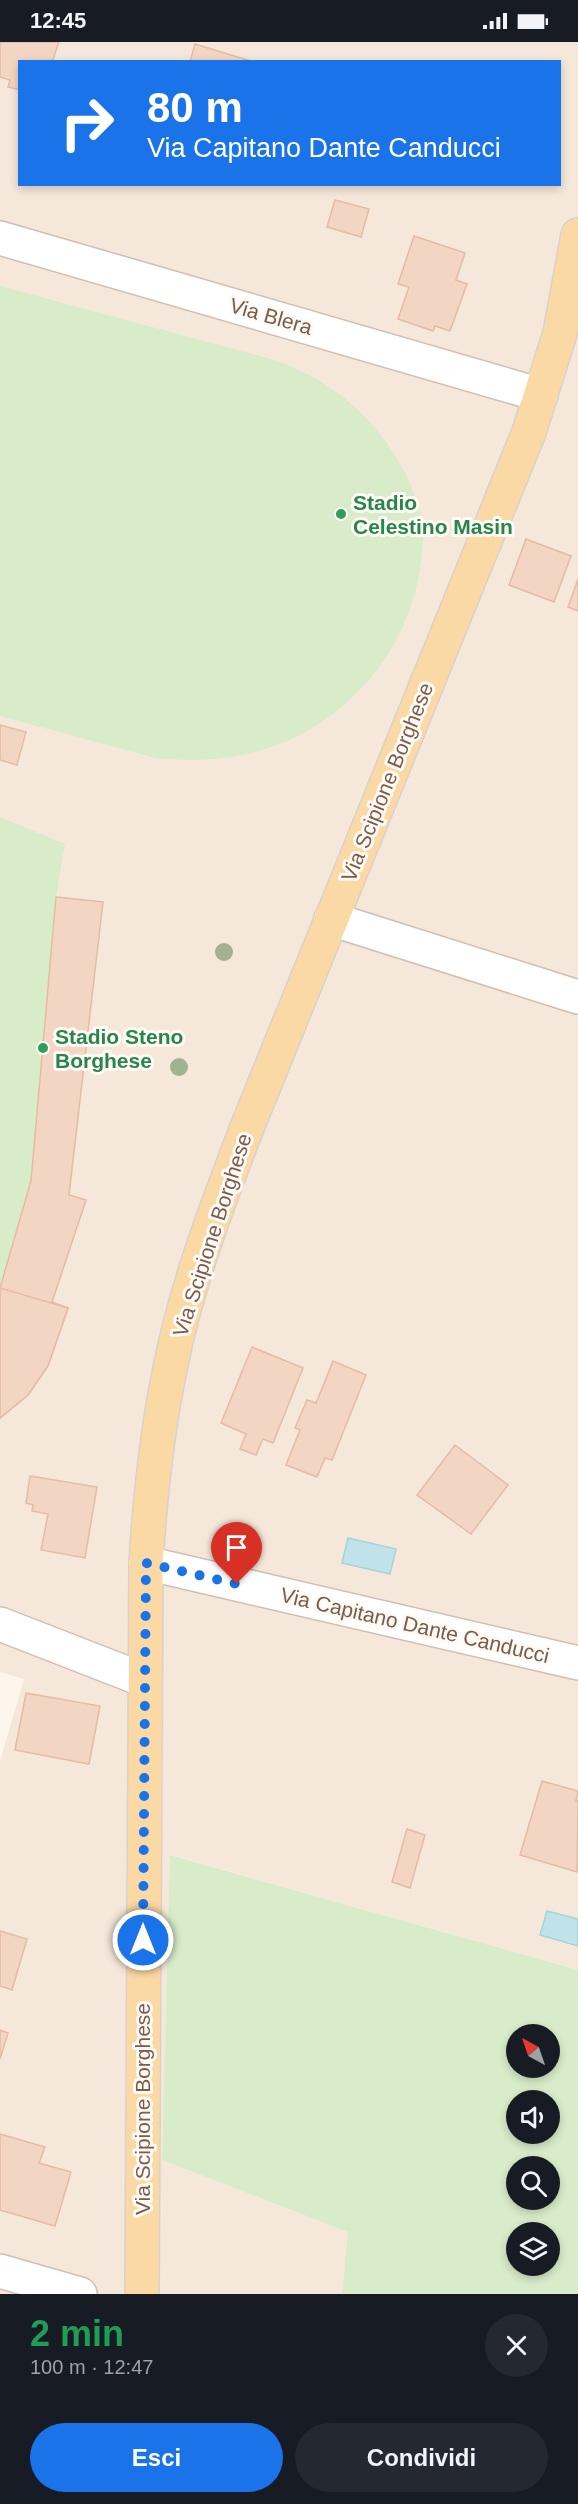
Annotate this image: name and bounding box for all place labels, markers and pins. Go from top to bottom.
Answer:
place label: Stadio Celestino Masin [353,491,513,538]
marker: Stadio Celestino Masin [334,507,348,521]
place label: Stadio Steno Borghese [55,1025,183,1072]
marker: Stadio Steno Borghese [36,1041,50,1055]
pin [211,1522,262,1584]

